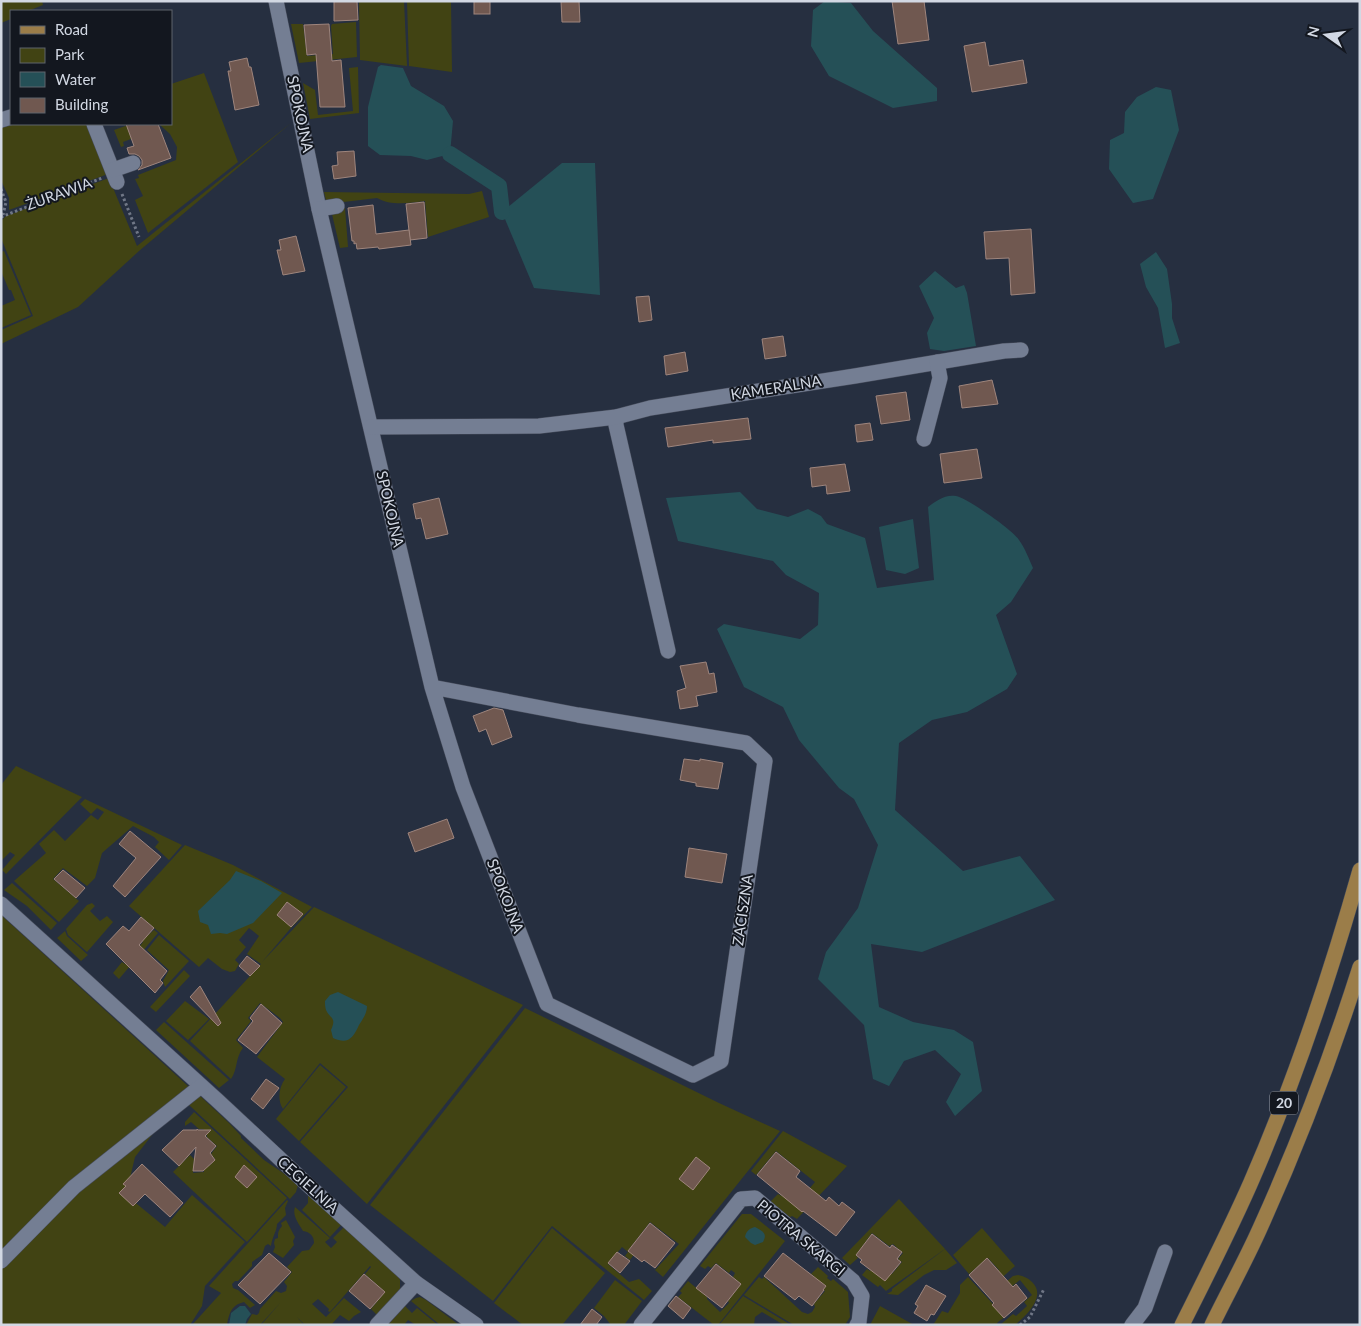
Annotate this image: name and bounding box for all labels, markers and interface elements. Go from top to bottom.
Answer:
legend [10,10,172,125]
north arrow [1301,10,1351,60]
text: Road [55,20,88,38]
text: N [1303,24,1322,39]
text: Park [55,45,85,63]
text: Water [55,70,96,88]
street label: SPOKOJNA [284,74,318,155]
text: Building [55,95,108,113]
street label: ŻURAWIA [23,173,95,213]
street label: KAMERALNA [729,371,823,403]
street label: SPOKOJNA [373,469,409,550]
street label: SPOKOJNA [484,856,529,936]
street label: ZACISZNA [728,872,756,947]
road number: 20 [1270,1092,1298,1114]
street label: CEGIELNIA [274,1152,343,1217]
street label: PIOTRA SKARGI [754,1195,849,1279]

